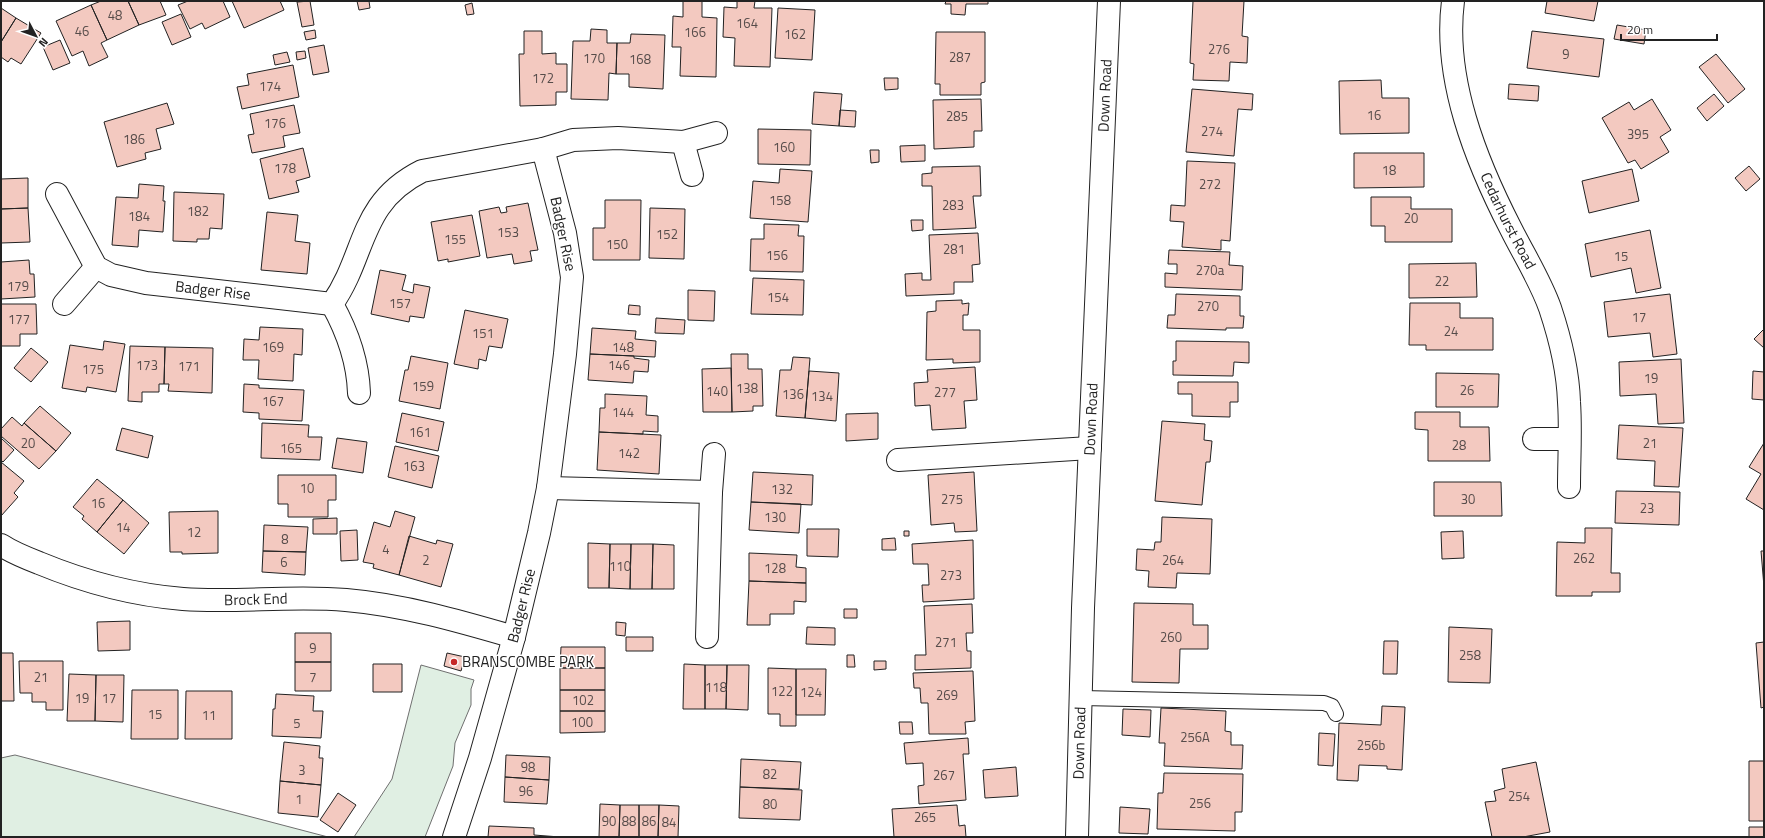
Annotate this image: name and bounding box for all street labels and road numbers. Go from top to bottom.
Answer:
street label: Down Road [1091,59,1117,132]
street label: Cedarhurst Road [1475,169,1542,273]
street label: Badger Rise [544,195,583,273]
street label: Badger Rise [174,274,252,306]
street label: Down Road [1078,382,1104,456]
street label: Badger Rise [501,566,541,645]
street label: Brock End [224,586,288,611]
street label: Down Road [1067,706,1091,780]

